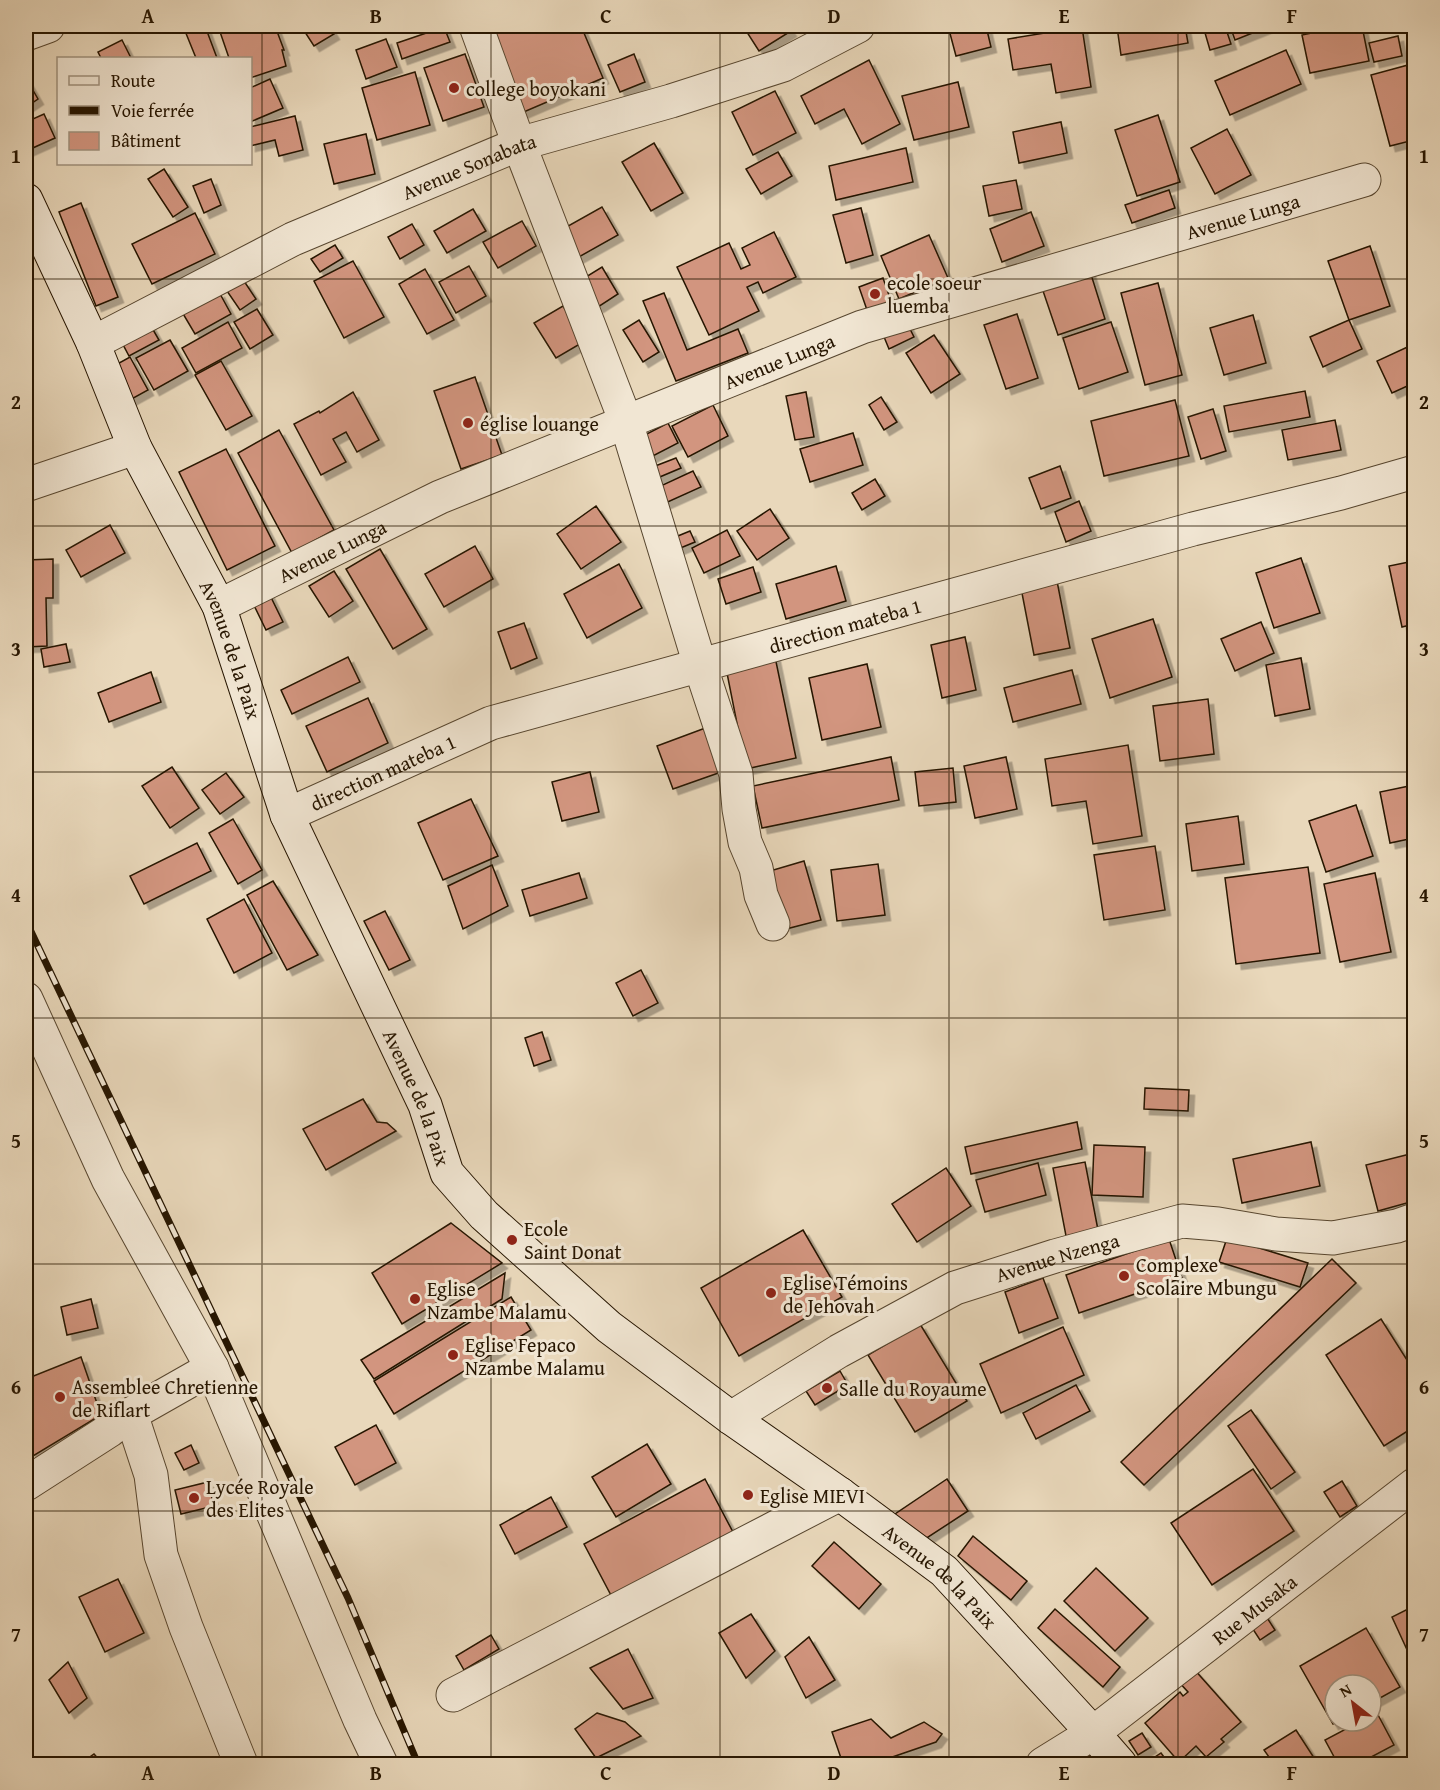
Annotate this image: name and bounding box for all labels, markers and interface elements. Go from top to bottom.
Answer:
text: A [142,1,155,30]
text: B [370,1,382,30]
text: C [600,1,612,30]
text: D [827,1,841,30]
text: E [1059,1,1070,30]
text: F [1287,1,1297,30]
legend [57,57,252,165]
text: Route [111,67,155,94]
place label: college boyokani [466,74,607,103]
marker: college boyokani [447,81,461,95]
text: Voie ferrée [111,97,194,124]
street label: Avenue Sonabata [397,125,540,206]
text: Bâtiment [111,127,181,154]
text: 1 [11,141,21,170]
text: 1 [1419,141,1429,170]
street label: Avenue Lunga [1182,185,1303,246]
place label: ecole soeur luemba [887,268,981,320]
marker: ecole soeur luemba [868,287,882,301]
street label: Avenue Lunga [719,325,839,396]
text: 2 [11,387,21,416]
text: 2 [1419,387,1429,416]
place label: église louange [480,409,599,438]
marker: église louange [461,416,475,430]
street label: Avenue Lunga [273,511,391,589]
street label: Avenue de la Paix [193,575,270,723]
street label: direction mateba 1 [765,590,925,660]
text: 3 [11,634,21,663]
text: 3 [1419,634,1429,663]
street label: direction mateba 1 [305,726,460,817]
text: 4 [11,880,21,909]
text: 4 [1419,880,1429,909]
street label: Avenue de la Paix [376,1024,458,1170]
text: 5 [11,1126,21,1155]
text: 5 [1419,1126,1429,1155]
place label: Ecole Saint Donat [524,1214,622,1266]
street label: Avenue Nzenga [992,1224,1123,1289]
marker: Ecole Saint Donat [505,1233,519,1247]
place label: Complexe Scolaire Mbungu [1136,1250,1277,1302]
place label: Eglise Témoins de Jehovah [783,1268,908,1320]
marker: Complexe Scolaire Mbungu [1117,1269,1131,1283]
place label: Eglise Nzambe Malamu [427,1274,567,1326]
marker: Eglise Témoins de Jehovah [764,1286,778,1300]
marker: Eglise Nzambe Malamu [408,1292,422,1306]
place label: Eglise Fepaco Nzambe Malamu [465,1330,605,1382]
marker: Eglise Fepaco Nzambe Malamu [446,1348,460,1362]
text: 6 [11,1372,21,1401]
place label: Assemblee Chretienne de Riflart [72,1372,258,1424]
text: 6 [1419,1372,1429,1401]
place label: Salle du Royaume [839,1374,987,1403]
marker: Salle du Royaume [820,1381,834,1395]
marker: Assemblee Chretienne de Riflart [53,1390,67,1404]
place label: Lycée Royale des Elites [206,1472,314,1524]
place label: Eglise MIEVI [760,1481,865,1510]
marker: Eglise MIEVI [741,1488,755,1502]
marker: Lycée Royale des Elites [187,1491,201,1505]
street label: Avenue de la Paix [877,1516,1005,1635]
street label: Rue Musaka [1205,1566,1303,1651]
text: 7 [11,1619,21,1648]
text: 7 [1419,1619,1429,1648]
north arrow [1323,1673,1383,1733]
text: N [1335,1677,1356,1703]
text: A [142,1758,155,1787]
text: B [370,1758,382,1787]
text: C [600,1758,612,1787]
text: D [827,1758,841,1787]
text: E [1059,1758,1070,1787]
text: F [1287,1758,1297,1787]

